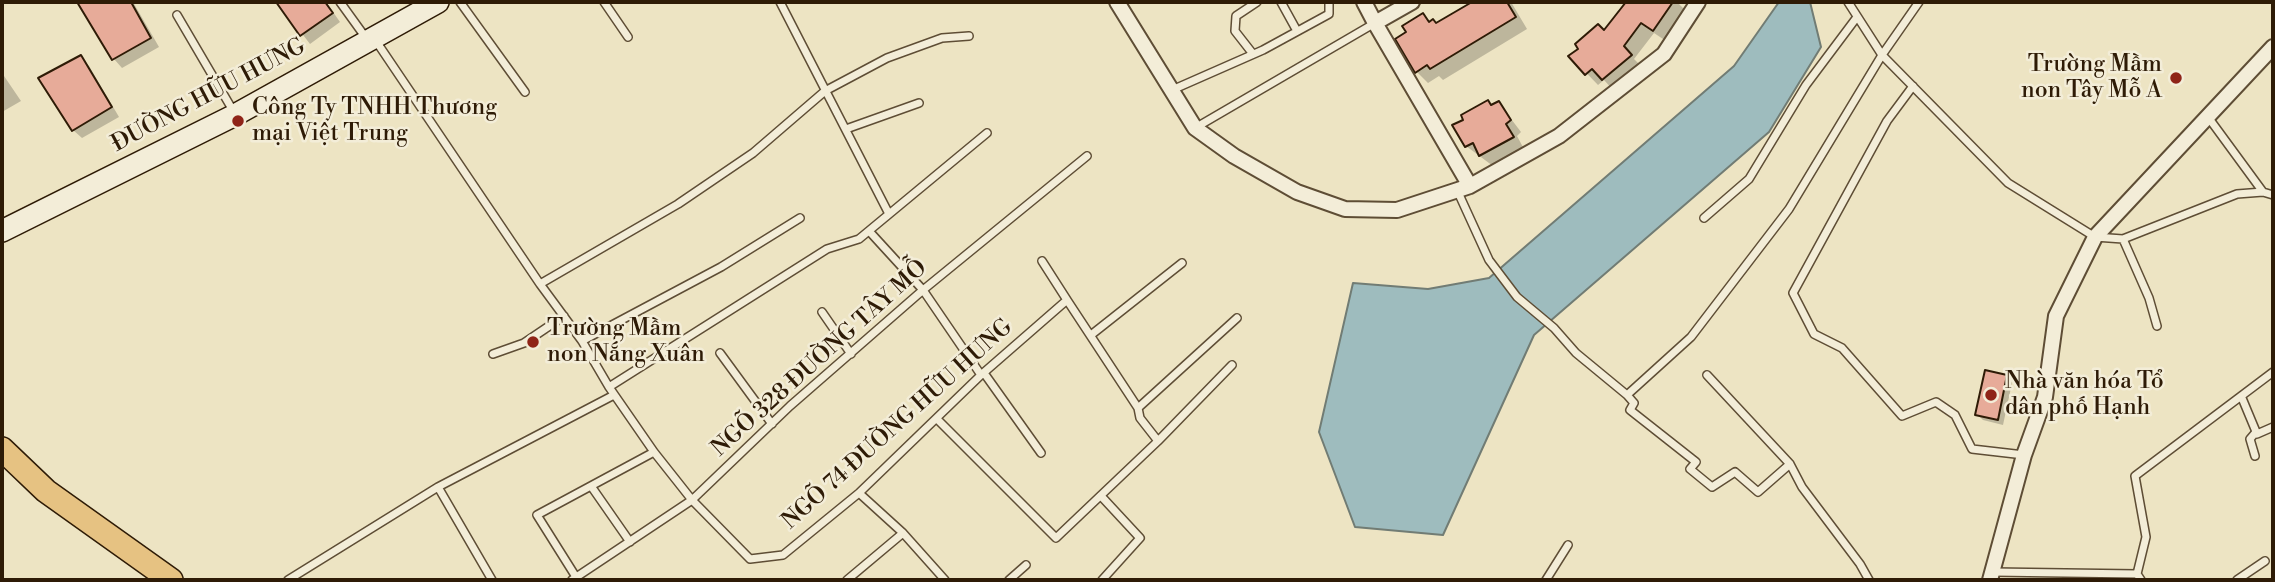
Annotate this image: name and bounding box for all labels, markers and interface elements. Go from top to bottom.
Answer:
street label: ĐƯỜNG HỮU HƯNG [107,33,311,159]
place label: Trường Mầm non Tây Mỗ A [2021,51,2162,105]
marker: Trường Mầm non Tây Mỗ A [2168,70,2184,86]
place label: Công Ty TNHH Thương mại Việt Trung [252,94,497,148]
marker: Công Ty TNHH Thương mại Việt Trung [230,113,246,129]
street label: NGÕ 328 ĐƯỜNG TÂY MỖ [707,255,933,463]
street label: NGÕ 74 ĐƯỜNG HỮU HƯNG [777,314,1019,536]
place label: Trường Mầm non Nắng Xuân [547,315,705,369]
marker: Trường Mầm non Nắng Xuân [525,334,541,350]
place label: Nhà văn hóa Tổ dân phố Hạnh [2005,368,2164,422]
marker: Nhà văn hóa Tổ dân phố Hạnh [1983,387,1999,403]

